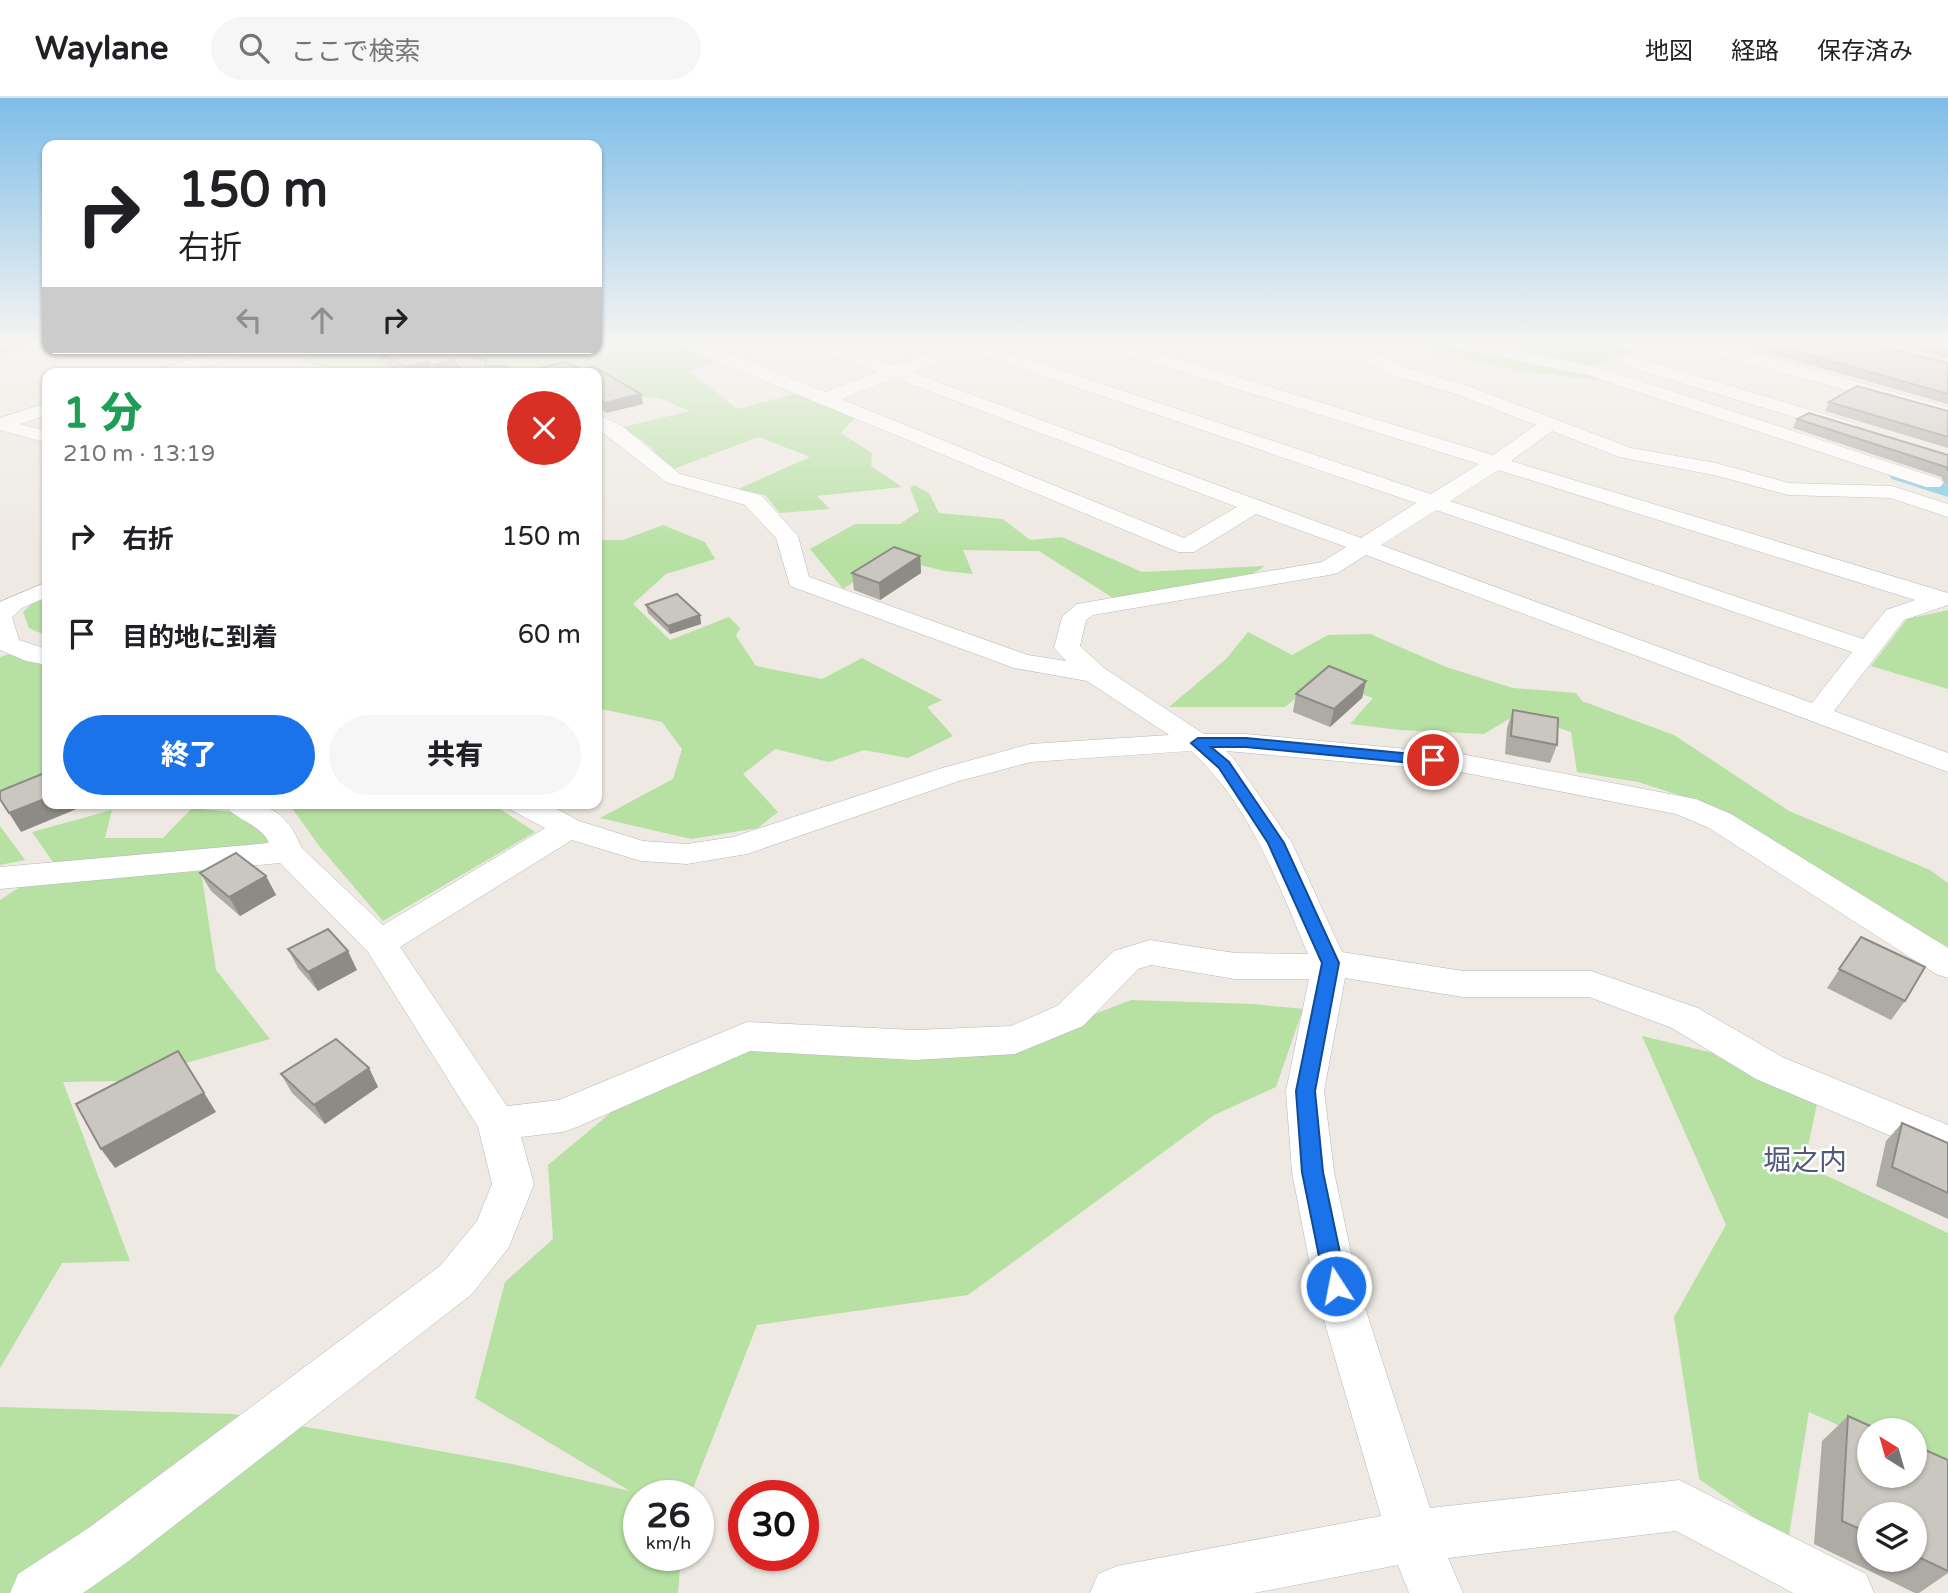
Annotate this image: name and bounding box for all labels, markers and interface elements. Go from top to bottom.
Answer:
search box [211,17,701,80]
text: Waylane [35,29,169,68]
icon: search [235,29,273,67]
text: ここで検索 [291,36,421,67]
text: 地図 [1645,37,1693,66]
text: 経路 [1731,37,1779,66]
text: 保存済み [1817,37,1913,66]
text: 150 m [178,161,328,220]
icon: right [63,168,154,259]
text: 右折 [178,229,242,267]
icon: left [230,301,268,339]
icon: ahead [303,301,341,339]
icon: right [376,301,414,339]
text: 1 分 [63,388,142,439]
button: close [507,391,581,465]
text: 210 m · 13:19 [63,440,215,468]
icon: right [63,517,101,555]
text: 150 m [501,521,581,552]
text: 右折 [122,524,174,555]
icon: arrive [63,615,101,653]
text: 60 m [518,619,581,650]
text: 目的地に到着 [122,622,278,653]
button: 終了 [63,715,315,795]
button: 共有 [329,715,581,795]
pin [1403,730,1463,790]
icon: arrive [1414,741,1452,779]
district label: 堀之内 [1763,1144,1847,1178]
position arrow [1299,1249,1373,1323]
north arrow [1857,1418,1927,1488]
map controls [1857,1418,1927,1572]
speed limit sign: 30 [728,1480,819,1571]
text: 26 [647,1495,690,1537]
button: layers [1857,1502,1927,1572]
text: km/h [646,1532,691,1554]

